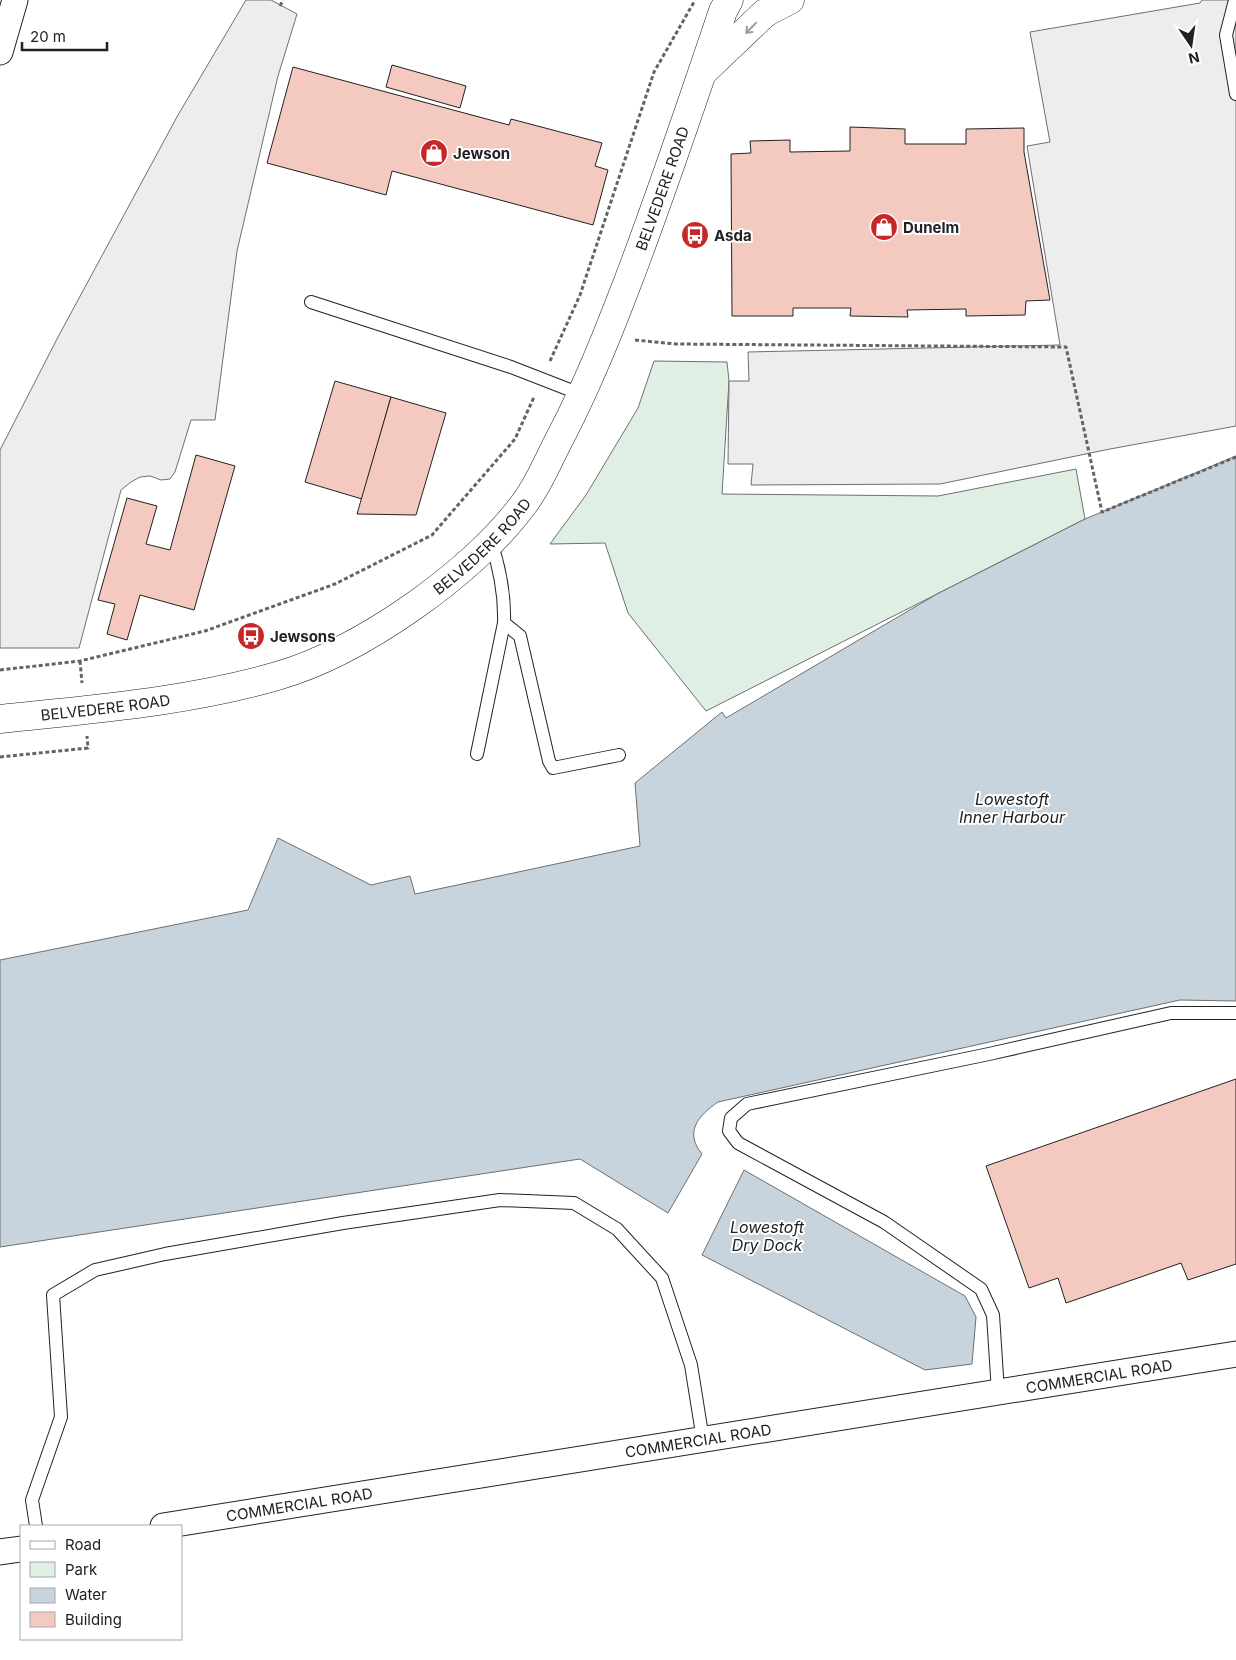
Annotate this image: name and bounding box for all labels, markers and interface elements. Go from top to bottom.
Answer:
scale bar [22,20,108,52]
north arrow [1166,20,1216,70]
one-way arrow [745,22,757,35]
text: 20 m [30,27,66,46]
text: N [1187,49,1201,68]
street label: BELVEDERE ROAD [631,124,693,253]
shop icon: Jewson [419,138,449,168]
place label: Jewson [453,144,510,163]
shop icon: Dunelm [869,212,899,242]
place label: Dunelm [903,218,959,237]
bus stop icon: Asda [680,220,710,250]
place label: Asda [714,226,752,245]
street label: BELVEDERE ROAD [429,494,535,598]
bus stop icon: Jewsons [236,621,266,651]
place label: Jewsons [270,627,336,646]
street label: BELVEDERE ROAD [40,690,171,724]
water label: Lowestoft Inner Harbour [959,789,1066,827]
water label: Lowestoft Dry Dock [730,1217,805,1255]
street label: COMMERCIAL ROAD [1024,1355,1174,1397]
street label: COMMERCIAL ROAD [624,1419,773,1461]
street label: COMMERCIAL ROAD [225,1483,374,1525]
legend [20,1525,182,1640]
text: Road [65,1535,101,1554]
text: Park [65,1560,98,1579]
text: Water [65,1585,107,1604]
text: Building [65,1610,122,1629]

